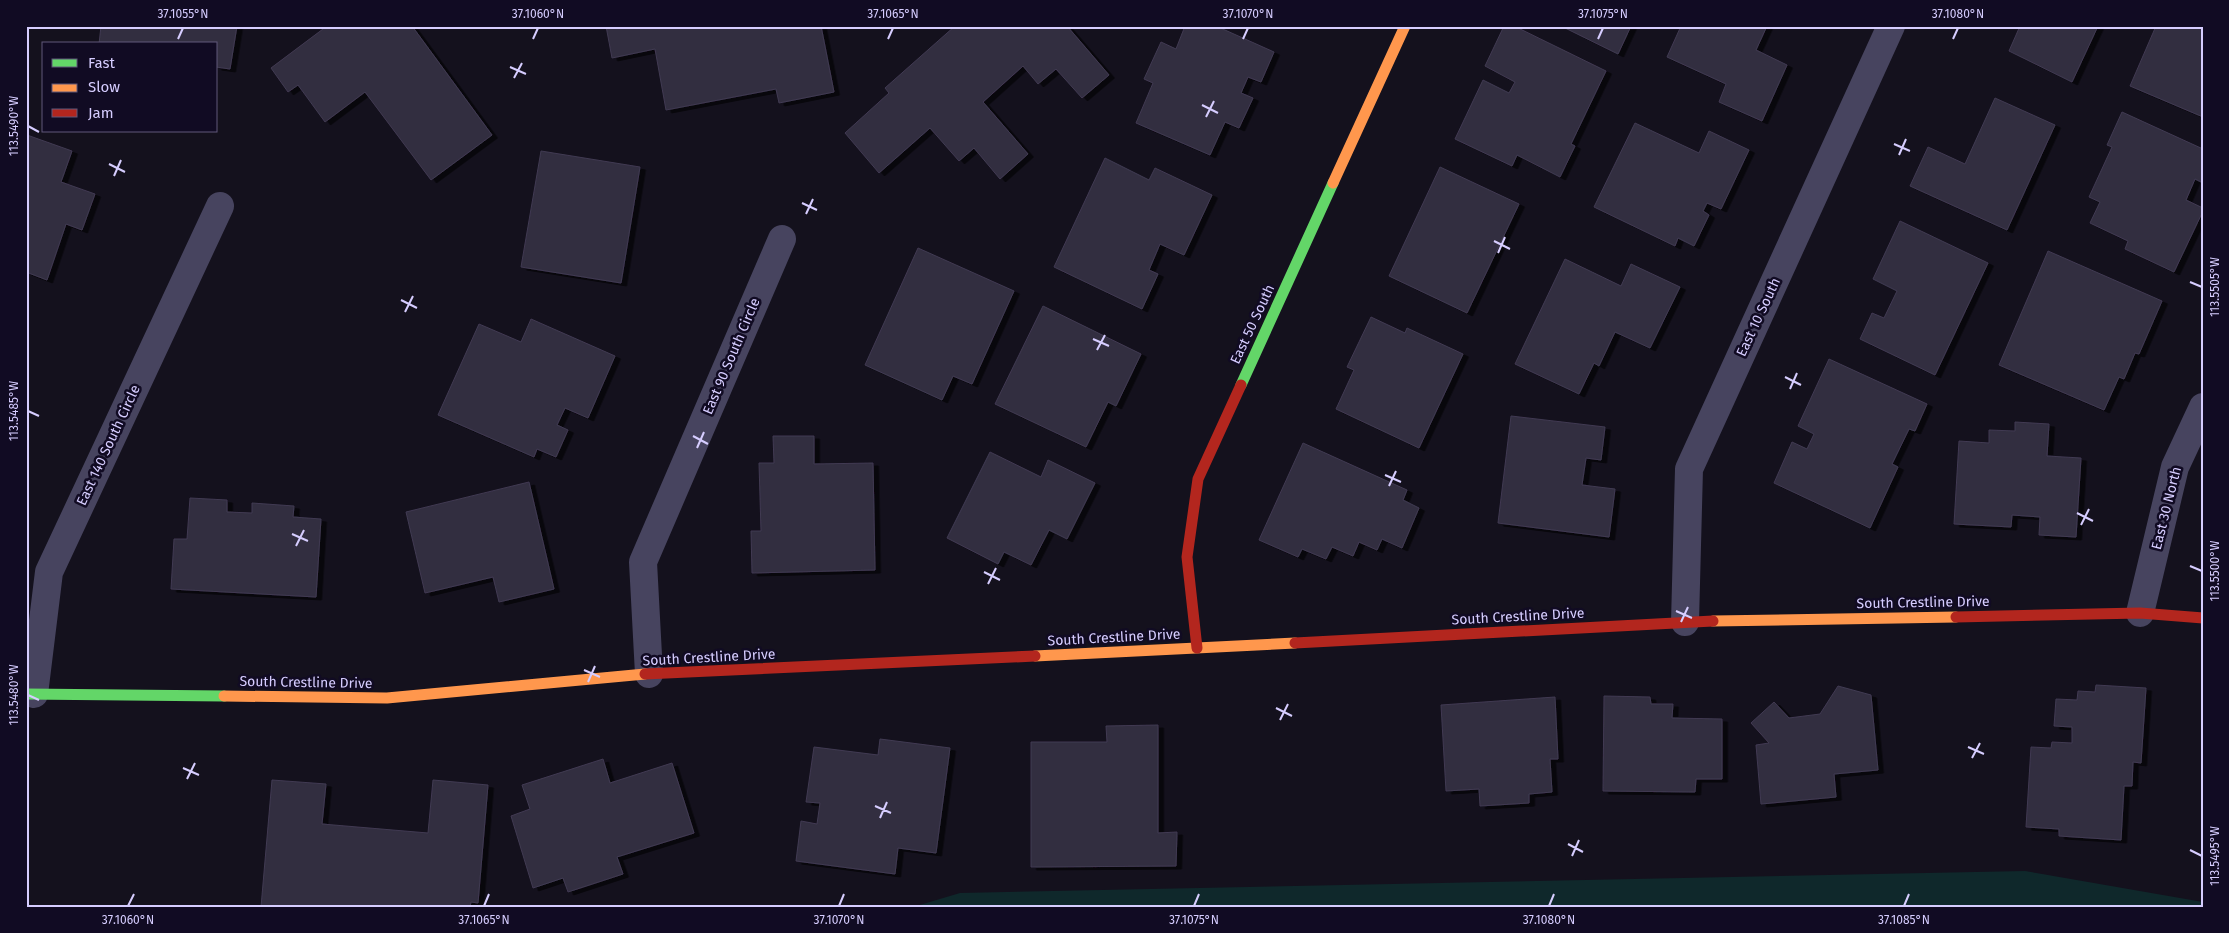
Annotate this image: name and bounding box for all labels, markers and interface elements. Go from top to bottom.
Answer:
text: 37.1055°N [157,7,209,21]
text: 37.1060°N [512,7,564,21]
text: 37.1065°N [867,7,919,21]
text: 37.1070°N [1223,7,1273,21]
text: 37.1075°N [1578,7,1628,21]
text: 37.1080°N [1932,7,1984,21]
legend [42,42,218,132]
text: Fast [88,54,115,72]
text: Slow [88,78,120,96]
text: 113.5490°W [7,96,21,156]
text: Jam [88,104,114,122]
text: 113.5505°W [2208,257,2222,317]
street label: East 10 South [1733,275,1784,359]
street label: East 50 South [1227,282,1278,367]
street label: East 90 South Circle [699,295,764,417]
text: 113.5485°W [7,381,21,441]
street label: East 140 South Circle [73,382,144,508]
street label: East 30 North [2148,465,2185,551]
text: 113.5500°W [2208,541,2222,601]
street label: South Crestline Drive [1856,593,1990,612]
street label: South Crestline Drive [1451,605,1585,628]
street label: South Crestline Drive [1047,626,1181,649]
street label: South Crestline Drive [642,646,776,669]
text: 113.5480°W [7,664,21,726]
street label: South Crestline Drive [239,673,373,692]
text: 113.5495°W [2208,826,2222,886]
text: 37.1060°N [102,913,154,927]
text: 37.1065°N [458,913,510,927]
text: 37.1070°N [814,913,864,927]
text: 37.1075°N [1169,913,1219,927]
text: 37.1080°N [1523,913,1575,927]
text: 37.1085°N [1878,913,1930,927]

